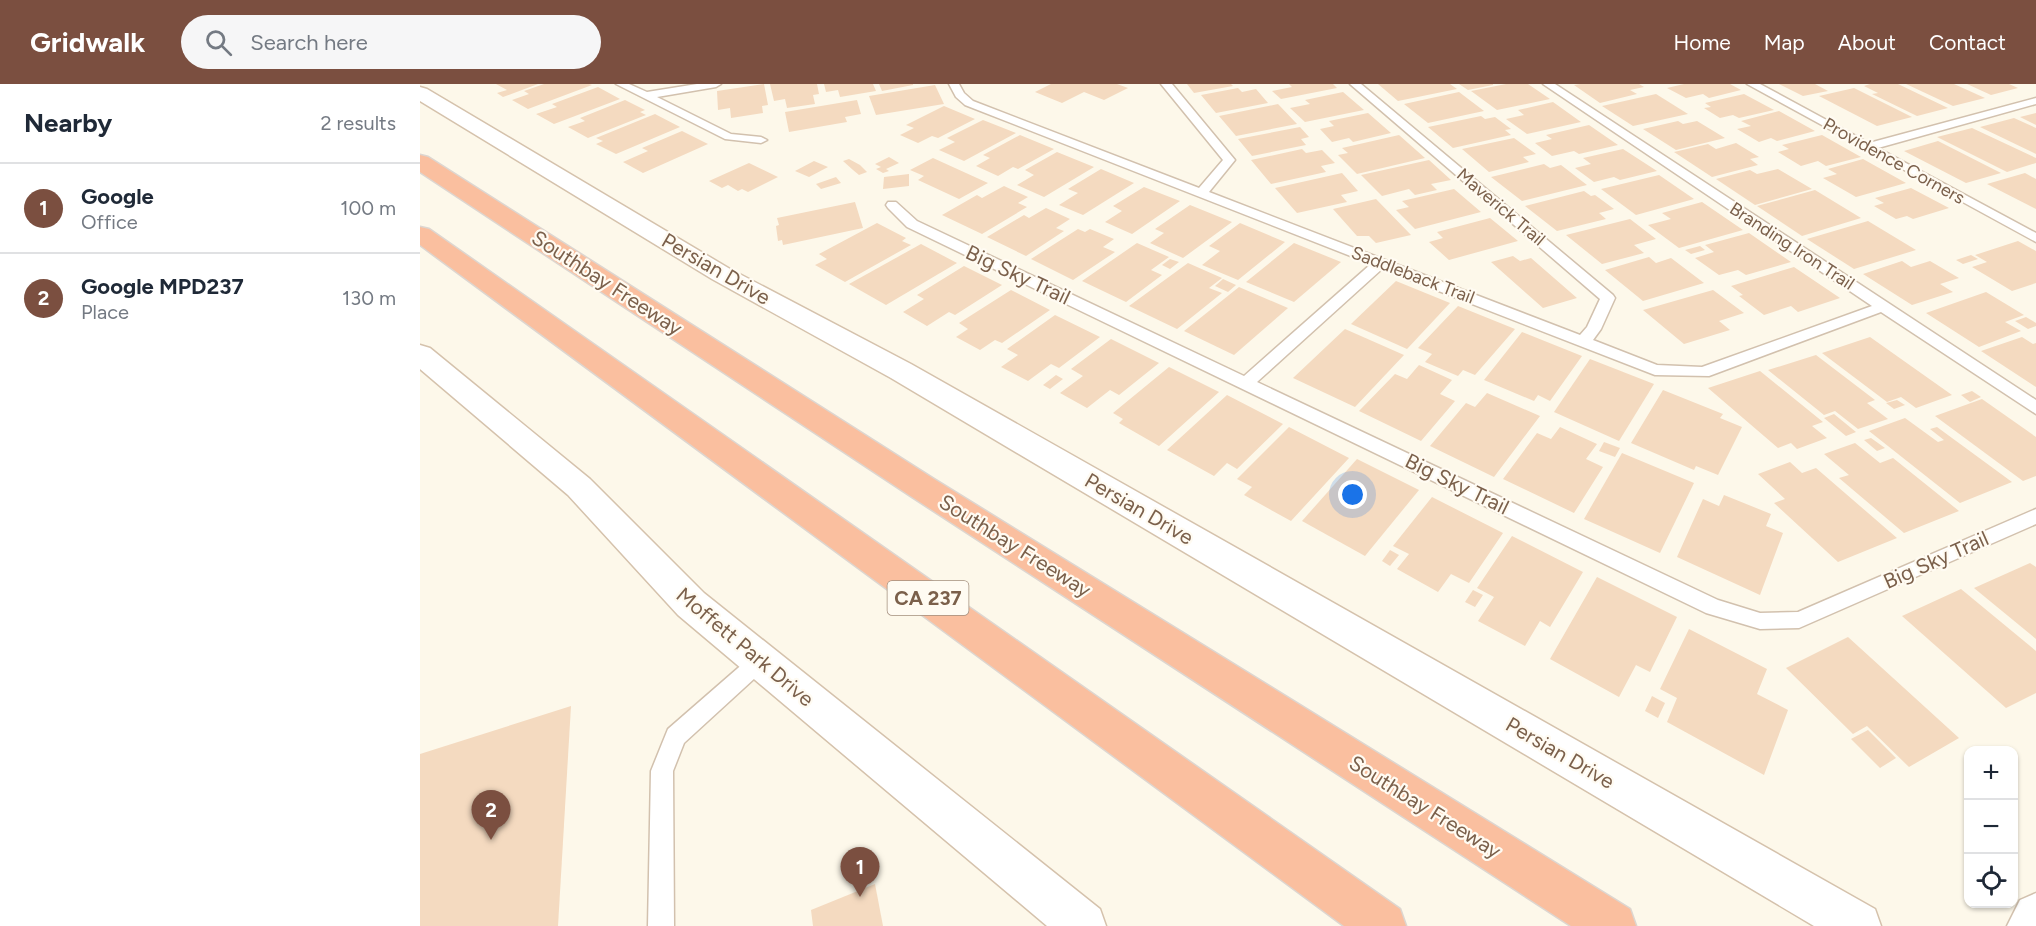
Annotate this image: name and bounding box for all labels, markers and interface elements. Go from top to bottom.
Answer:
search box [181,15,601,69]
text: Gridwalk [30,25,145,59]
icon: search [202,26,235,59]
text: Search here [250,29,368,56]
text: Home [1674,30,1731,55]
text: Map [1764,30,1805,55]
text: About [1838,30,1896,55]
text: Contact [1929,30,2006,55]
text: Nearby [24,107,112,139]
text: 2 results [320,111,396,135]
street label: Providence Corners [1819,113,1969,209]
street label: Maverick Trail [1452,164,1550,250]
text: Google [81,183,154,210]
text: 1 [39,196,48,220]
text: 100 m [340,196,396,220]
street label: Branding Iron Trail [1725,197,1859,295]
text: Office [81,210,138,234]
street label: Southbay Freeway [527,225,687,341]
street label: Persian Drive [657,227,775,310]
street label: Big Sky Trail [962,239,1074,310]
street label: Saddleback Trail [1348,241,1478,309]
text: Google MPD237 [81,273,244,300]
text: 2 [38,286,49,310]
text: 130 m [342,286,396,310]
text: Place [81,300,129,324]
street label: Big Sky Trail [1401,448,1513,519]
street label: Persian Drive [1080,467,1198,550]
your location [1338,480,1367,509]
street label: Southbay Freeway [935,489,1096,602]
street label: Big Sky Trail [1879,525,1992,594]
road number: CA 237 [888,581,968,615]
street label: Moffett Park Drive [672,582,819,711]
street label: Persian Drive [1501,711,1619,794]
map controls [1964,746,2018,908]
button: + [1964,746,2018,800]
street label: Southbay Freeway [1345,750,1506,863]
pin: 2 [472,790,510,840]
button: − [1964,800,2018,854]
pin: 1 [840,848,880,897]
button: locate [1964,854,2018,908]

